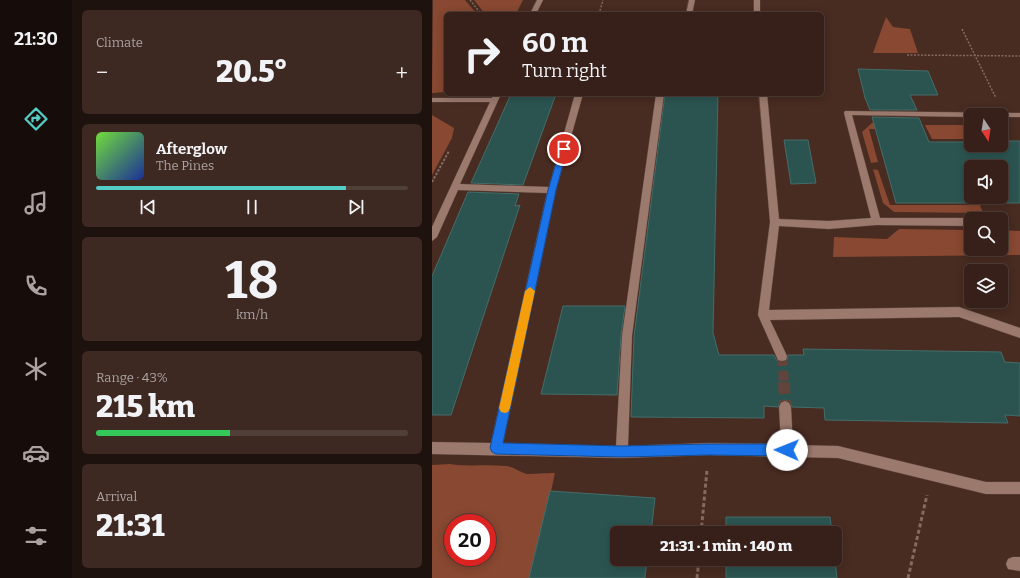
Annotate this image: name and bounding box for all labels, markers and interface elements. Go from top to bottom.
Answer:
text: 60 m [522,26,588,59]
text: 21:30 [14,28,58,50]
icon: right [456,28,508,80]
text: Climate [96,35,143,50]
text: 20.5° [216,54,288,90]
text: − [96,59,108,86]
text: + [395,59,408,86]
text: Turn right [522,60,607,82]
icon: directions [22,105,50,133]
north arrow [964,108,1008,152]
map controls [964,108,1008,308]
pin [547,132,581,166]
icon: arrive [553,138,575,160]
text: Afterglow [156,140,227,158]
text: The Pines [156,158,214,173]
button: sound [964,160,1008,204]
icon: music [22,189,50,217]
icon: previous [137,196,159,218]
icon: pause [241,196,263,218]
icon: next [345,196,367,218]
button: search [964,212,1008,256]
text: 18 [225,249,279,312]
button: layers [964,264,1008,308]
icon: phone [22,272,50,300]
text: km/h [236,307,268,322]
icon: climate [22,355,50,383]
text: Range · 43% [96,370,168,385]
text: 215 km [96,389,195,425]
position arrow [766,429,808,471]
icon: car [22,439,50,467]
text: Arrival [96,489,137,504]
text: 21:31 [96,508,164,544]
speed limit sign: 20 [444,514,496,566]
icon: filters [22,522,50,550]
text: 21:31 · 1 min · 140 m [660,537,792,555]

